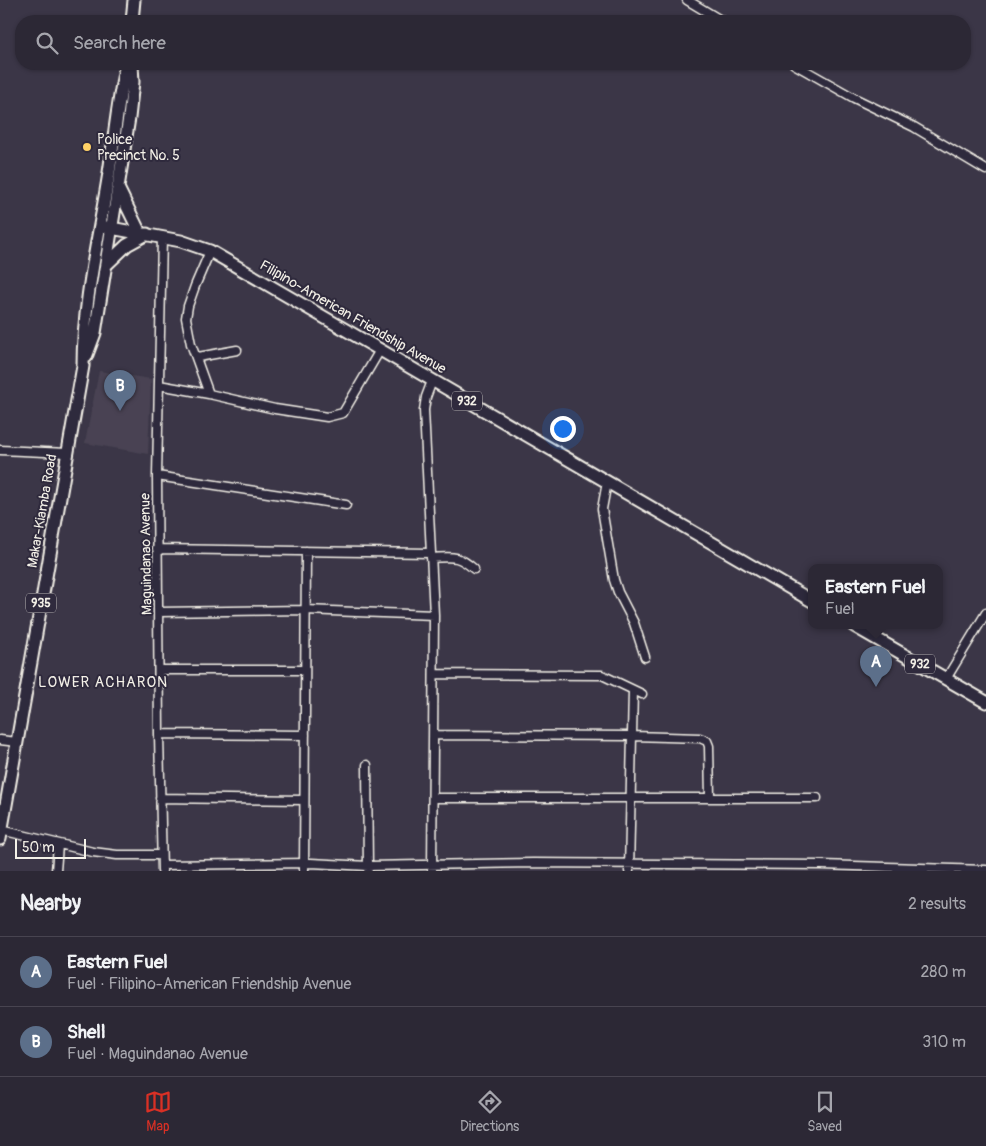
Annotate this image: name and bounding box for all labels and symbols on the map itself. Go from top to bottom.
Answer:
place label: Police Precinct No. 5 [97,131,180,164]
marker: Police Precinct No. 5 [81,141,93,153]
street label: Filipino-American Friendship Avenue [257,256,449,378]
pin: B [104,370,136,411]
road number: 932 [452,392,482,411]
your location [550,416,576,442]
street label: Makar-Kiamba Road [24,453,60,569]
street label: Maguindanao Avenue [136,493,156,615]
road number: 935 [26,594,56,612]
pin: A [860,646,892,687]
road number: 932 [905,654,935,674]
district label: LOWER ACHARON [38,673,168,692]
scale bar [15,836,86,859]

